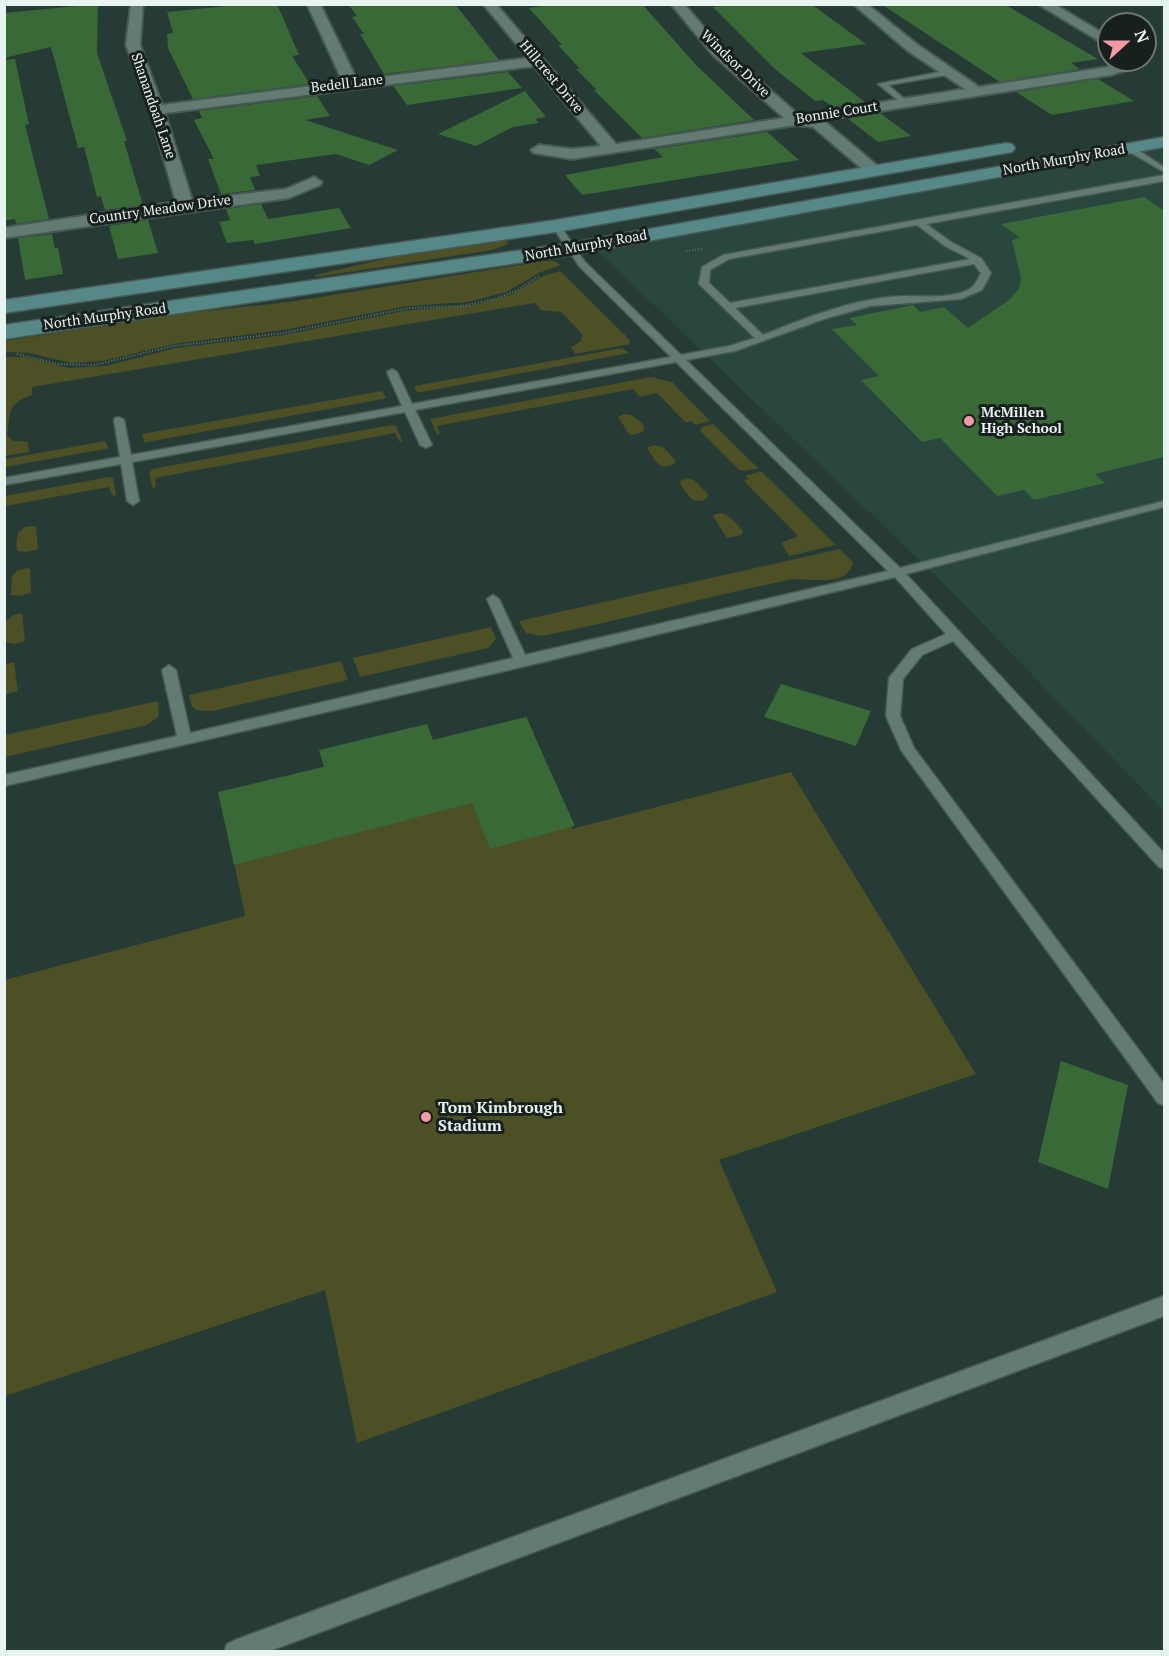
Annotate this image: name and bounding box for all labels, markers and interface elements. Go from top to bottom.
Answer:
north arrow [1097,12,1157,72]
street label: Windsor Drive [697,27,773,101]
text: N [1129,27,1154,46]
street label: Hillcrest Drive [516,37,586,117]
street label: Shanandoah Lane [127,51,179,161]
street label: Bedell Lane [310,71,384,97]
street label: Bonnie Court [795,98,879,128]
street label: North Murphy Road [1002,141,1126,179]
street label: Country Meadow Drive [88,192,232,228]
street label: North Murphy Road [524,227,648,265]
street label: North Murphy Road [43,300,167,334]
place label: McMillen High School [981,405,1062,437]
marker: McMillen High School [962,414,976,428]
place label: Tom Kimbrough Stadium [438,1098,563,1136]
marker: Tom Kimbrough Stadium [419,1110,433,1124]

